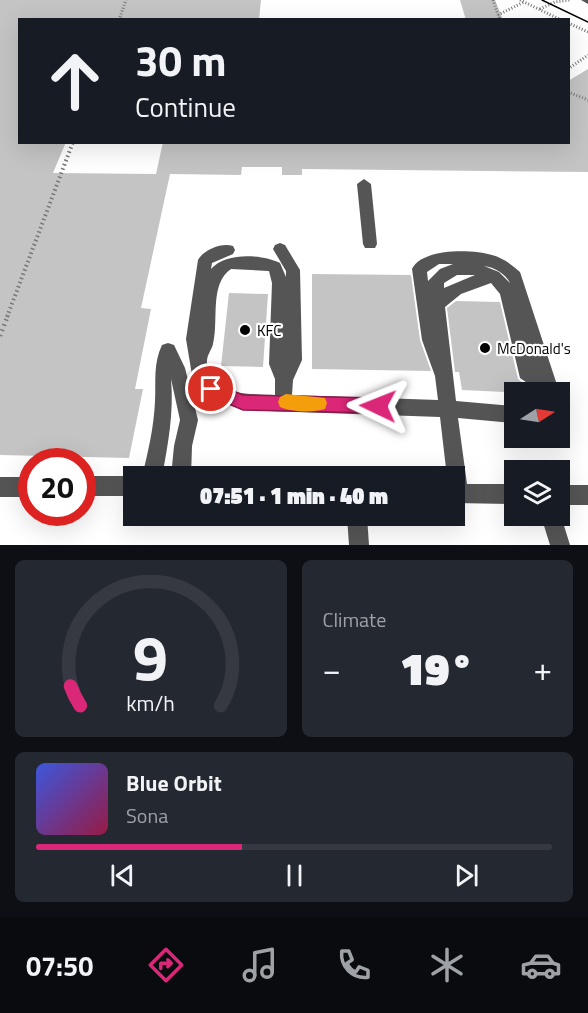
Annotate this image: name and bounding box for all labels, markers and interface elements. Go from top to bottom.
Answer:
text: 30 m [135,28,227,92]
icon: ahead [36,42,114,120]
text: Continue [135,86,236,127]
place label: KFC [257,319,281,342]
marker: KFC [238,323,252,337]
place label: McDonald's [497,337,571,360]
marker: McDonald's [478,341,492,355]
pin [185,363,236,414]
icon: arrive [194,372,227,405]
position arrow [346,374,410,438]
north arrow [504,382,570,448]
map controls [504,382,570,526]
speed limit sign: 20 [18,448,96,526]
button: layers [504,460,570,526]
text: 07:51 · 1 min · 40 m [200,479,388,513]
text: Climate [323,604,386,635]
text: 9 [133,609,168,704]
text: 19° [400,634,474,702]
text: − [323,644,341,694]
text: + [534,644,552,694]
text: km/h [126,687,175,719]
text: Blue Orbit [126,766,222,800]
text: Sona [126,800,168,831]
icon: previous [106,859,139,892]
icon: pause [278,859,311,892]
icon: next [450,859,483,892]
icon: directions [145,944,187,986]
icon: music [239,944,281,986]
icon: phone [333,944,375,986]
icon: climate [426,944,468,986]
icon: car [520,944,562,986]
text: 07:50 [26,945,93,986]

